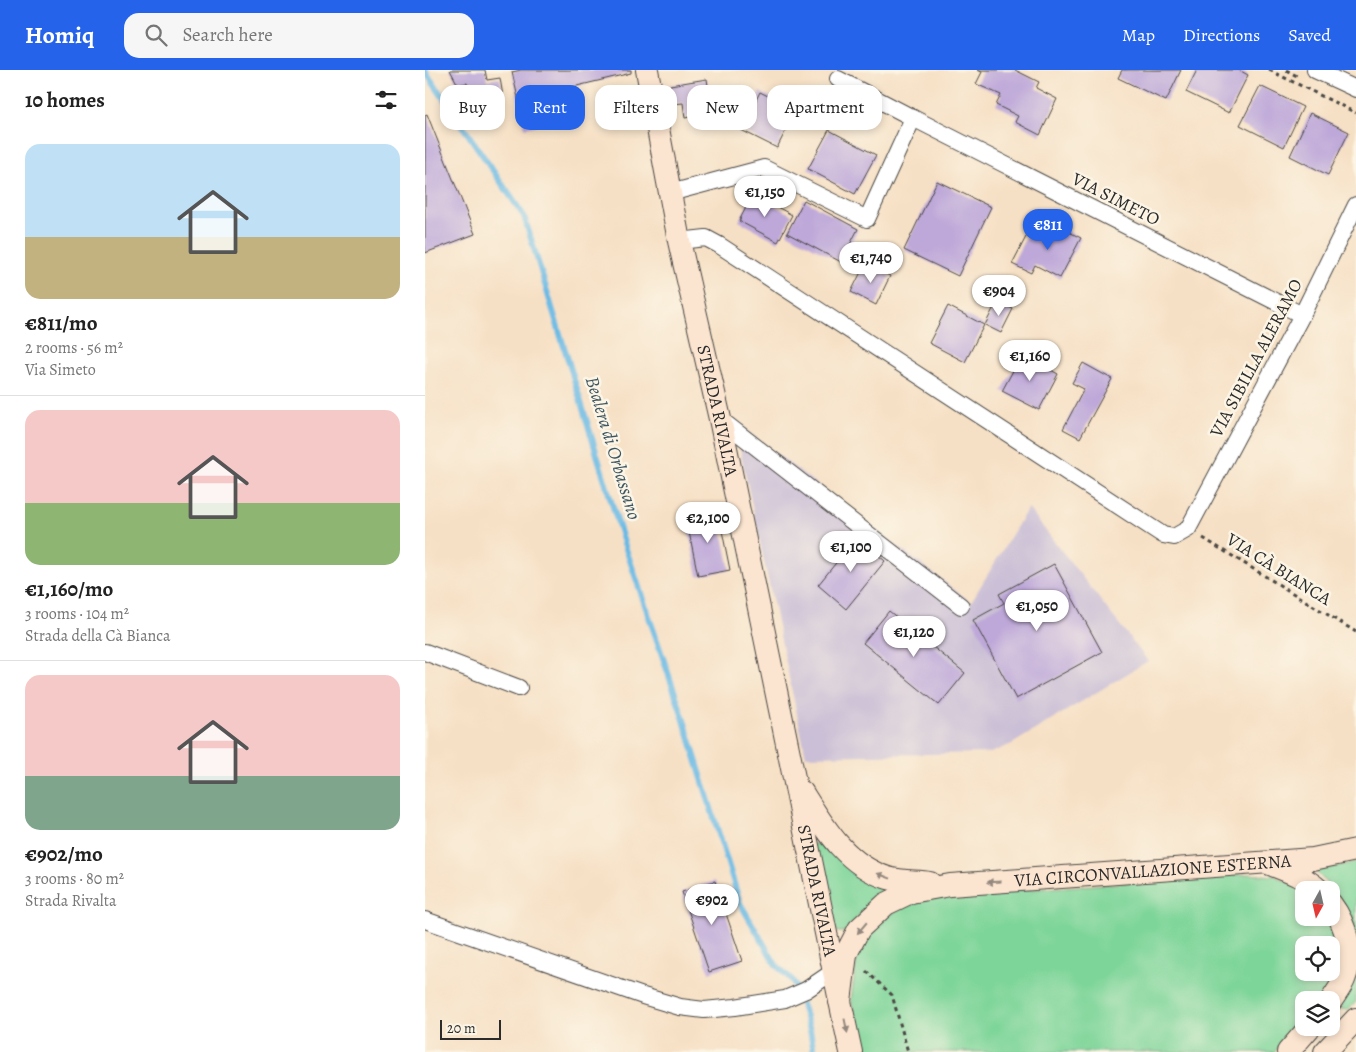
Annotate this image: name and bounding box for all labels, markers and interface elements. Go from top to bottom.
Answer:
search box [124,13,474,58]
text: Homiq [25,19,94,51]
icon: search [142,21,170,49]
text: Search here [182,22,273,48]
text: Map [1122,23,1155,47]
text: Directions [1183,23,1260,47]
text: Saved [1288,23,1331,47]
chip: Buy [440,85,505,130]
chip: Rent [515,85,585,130]
chip: Filters [595,85,677,130]
chip: New [687,85,757,130]
chip: Apartment [767,85,882,130]
text: 10 homes [25,86,105,114]
icon: filters [372,86,400,114]
street label: VIA SIMETO [1067,166,1164,231]
pin: €1,150 [724,176,806,218]
icon: home [168,177,258,267]
text: €1,150 [745,181,785,203]
pin: €811 [1018,208,1078,251]
text: €811 [1034,214,1062,236]
pin: €1,740 [830,242,912,284]
text: €1,740 [850,247,892,269]
pin: €904 [969,274,1029,317]
street label: VIA SIBILLA ALERAMO [1204,275,1308,442]
text: €904 [983,280,1015,302]
text: €811/mo [25,309,98,337]
text: 2 rooms · 56 m² [25,337,123,359]
pin: €1,160 [989,340,1071,382]
street label: STRADA RIVALTA [691,343,744,479]
text: €1,160 [1010,345,1050,367]
text: Via Simeto [25,359,96,381]
water label: Bealera di Orbassano [579,373,647,523]
icon: home [168,442,258,532]
pin: €2,100 [667,502,749,544]
text: €2,100 [686,507,730,529]
street label: VIA CÀ BIANCA [1221,527,1336,611]
pin: €1,100 [810,530,892,573]
text: €1,100 [830,536,872,558]
text: €1,160/mo [25,575,113,603]
pin: €1,050 [996,590,1078,632]
text: €1,050 [1016,595,1058,617]
text: 3 rooms · 104 m² [25,603,129,625]
pin: €1,120 [873,616,955,658]
text: €1,120 [894,621,934,643]
text: Strada della Cà Bianca [25,625,170,647]
icon: home [168,707,258,797]
street label: STRADA RIVALTA [792,822,843,959]
text: €902/mo [25,840,103,868]
street label: VIA CIRCONVALLAZIONE ESTERNA [1012,849,1292,892]
text: 3 rooms · 80 m² [25,868,124,890]
one-way arrow [876,872,891,880]
one-way arrow [986,878,1002,886]
north arrow [1295,881,1340,926]
map controls [1295,881,1340,1036]
pin: €902 [682,884,742,926]
text: €902 [696,889,728,911]
text: Strada Rivalta [25,890,117,912]
one-way arrow [856,922,867,935]
button: locate [1295,936,1340,981]
button: layers [1295,991,1340,1036]
scale bar [440,1017,501,1040]
text: 20 m [447,1019,476,1038]
one-way arrow [842,1019,850,1034]

